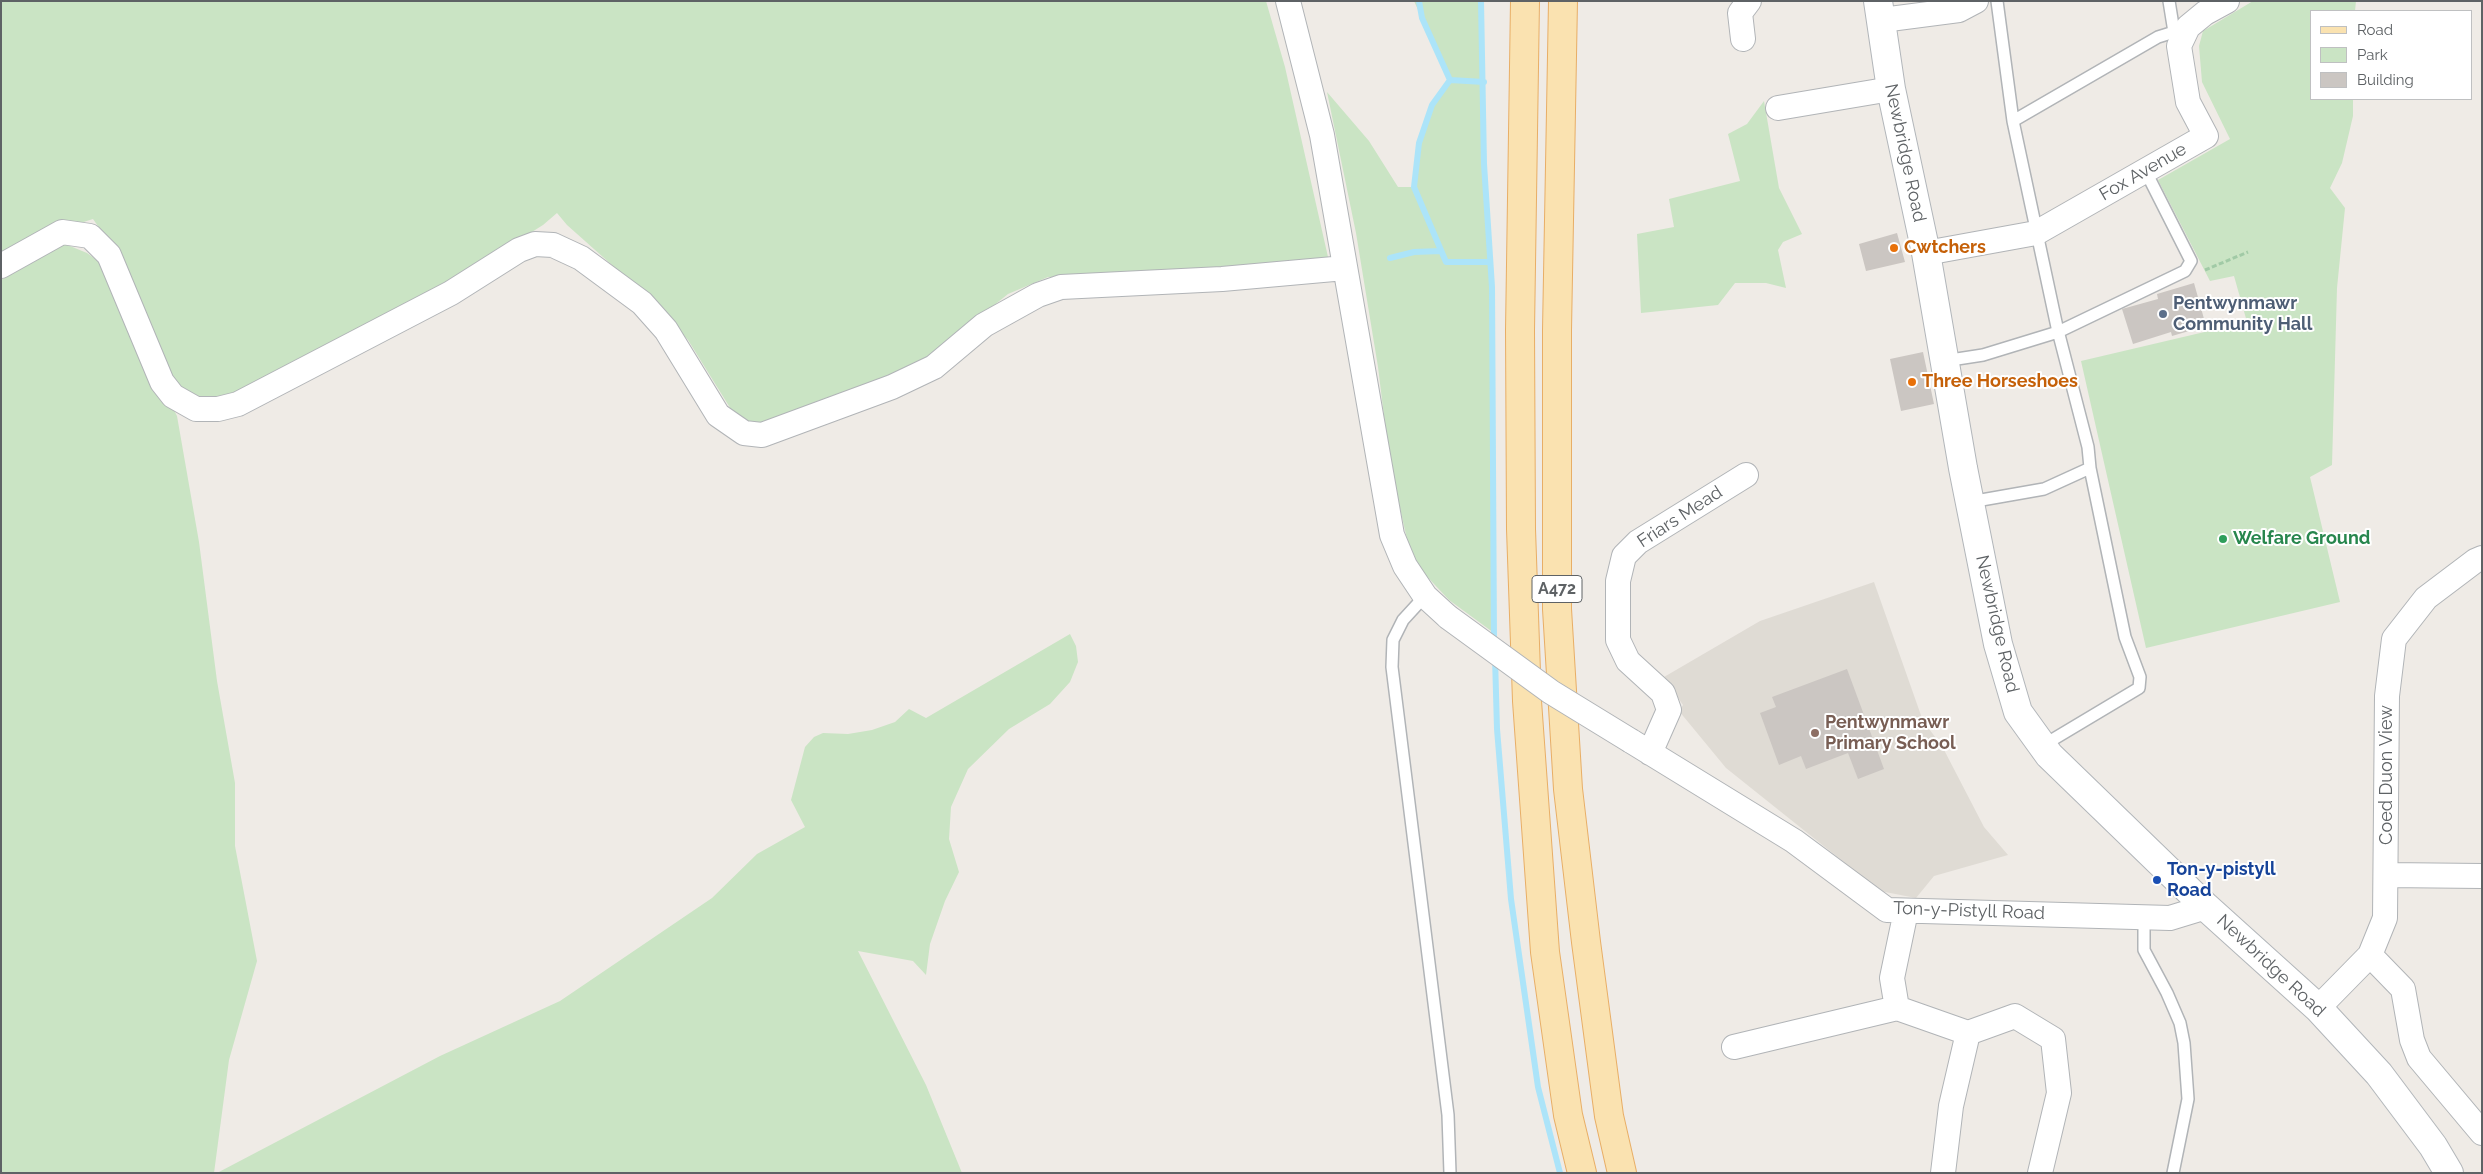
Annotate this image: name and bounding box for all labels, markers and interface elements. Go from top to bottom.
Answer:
legend [2310,10,2473,100]
text: Road [2357,21,2393,39]
text: Park [2357,46,2388,64]
text: Building [2357,71,2414,89]
street label: Newbridge Road [1880,82,1930,224]
street label: Fox Avenue [2096,138,2190,206]
place label: Cwtchers [1904,237,1986,259]
marker: Cwtchers [1888,242,1900,254]
place label: Pentwynmawr Community Hall [2173,293,2312,336]
marker: Pentwynmawr Community Hall [2157,308,2169,320]
place label: Three Horseshoes [1922,371,2078,393]
marker: Three Horseshoes [1906,376,1918,388]
street label: Friars Mead [1634,482,1726,552]
place label: Welfare Ground [2233,528,2370,550]
marker: Welfare Ground [2217,533,2229,545]
street label: Newbridge Road [1971,553,2023,695]
road number: A472 [1532,576,1582,602]
street label: Coed Duon View [2376,705,2398,845]
place label: Pentwynmawr Primary School [1825,712,1956,754]
marker: Pentwynmawr Primary School [1809,727,1821,739]
place label: Ton-y-pistyll Road [2167,859,2276,902]
marker: Ton-y-pistyll Road [2151,874,2163,886]
street label: Ton-y-Pistyll Road [1893,898,2045,924]
street label: Newbridge Road [2212,910,2330,1022]

